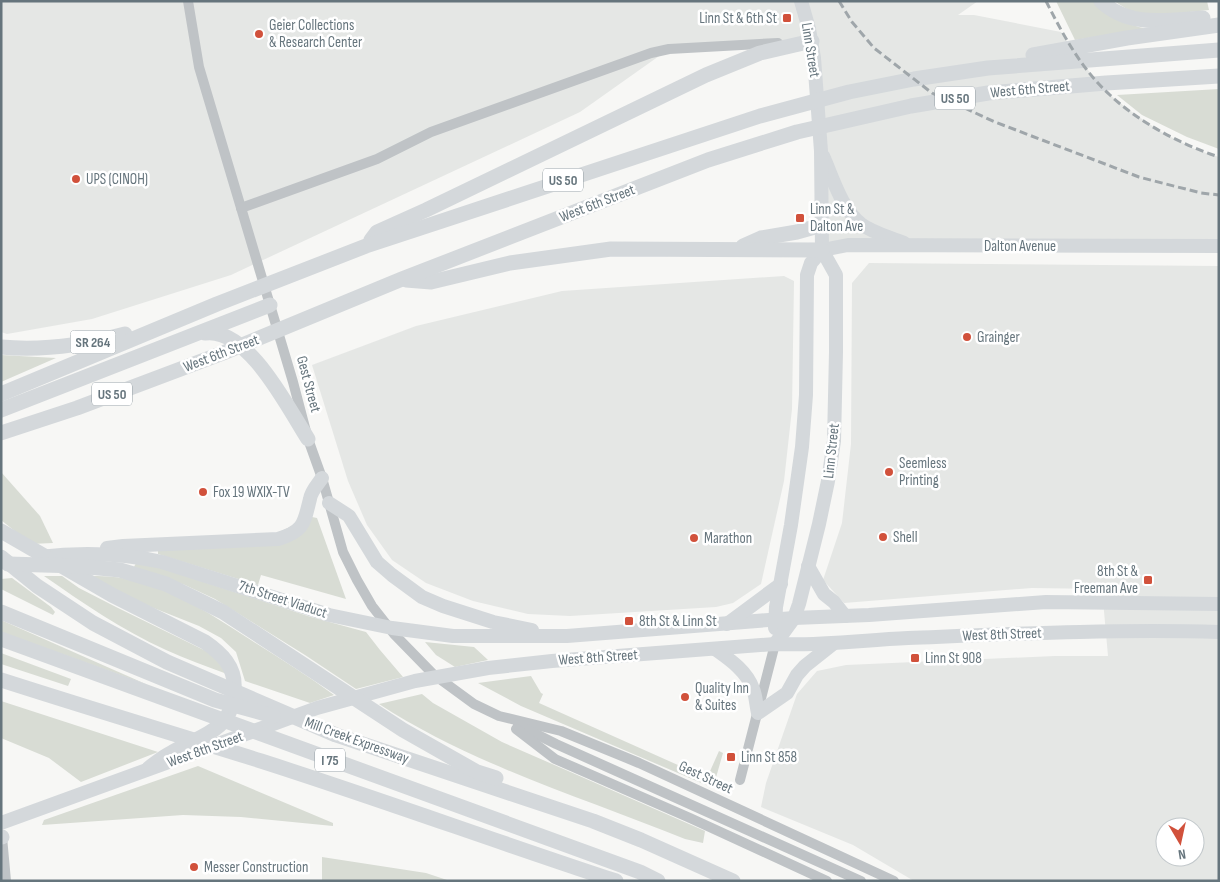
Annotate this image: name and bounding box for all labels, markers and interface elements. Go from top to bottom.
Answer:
place label: Linn St & 6th St [699,9,777,28]
marker: Linn St & 6th St [781,12,793,24]
place label: Geier Collections & Research Center [269,16,363,52]
street label: Linn Street [797,21,824,79]
marker: Geier Collections & Research Center [253,28,265,40]
street label: West 6th Street [990,77,1071,102]
road number: US 50 [935,86,975,110]
road number: US 50 [543,168,583,192]
place label: UPS (CINOH) [86,170,148,189]
marker: UPS (CINOH) [70,173,82,185]
street label: West 6th Street [557,180,638,227]
place label: Linn St & Dalton Ave [810,200,863,236]
marker: Linn St & Dalton Ave [794,212,806,224]
street label: Dalton Avenue [984,237,1056,256]
place label: Grainger [977,328,1021,347]
street label: West 6th Street [181,330,262,377]
road number: SR 264 [70,331,116,354]
marker: Grainger [961,331,973,343]
street label: Gest Street [292,354,325,415]
road number: US 50 [92,382,132,406]
street label: Linn Street [819,422,844,480]
place label: Seemless Printing [899,454,947,490]
marker: Seemless Printing [883,466,895,478]
place label: Fox 19 WXIX-TV [213,483,290,502]
marker: Fox 19 WXIX-TV [197,486,209,498]
place label: Shell [893,528,917,547]
place label: Marathon [704,529,752,548]
marker: Shell [877,531,889,543]
marker: Marathon [688,532,700,544]
place label: 8th St & Freeman Ave [1074,562,1138,598]
marker: 8th St & Freeman Ave [1142,574,1154,586]
street label: 7th Street Viaduct [236,576,330,623]
place label: 8th St & Linn St [639,612,717,631]
marker: 8th St & Linn St [623,615,635,627]
street label: West 8th Street [962,624,1042,645]
street label: West 8th Street [558,645,639,670]
place label: Linn St 908 [925,649,982,668]
marker: Linn St 908 [909,652,921,664]
place label: Quality Inn & Suites [695,679,749,715]
marker: Quality Inn & Suites [679,691,691,703]
street label: Mill Creek Expressway [302,713,412,768]
street label: West 8th Street [165,727,246,772]
road number: I 75 [315,748,345,772]
place label: Linn St 858 [741,748,797,767]
marker: Linn St 858 [725,751,737,763]
street label: Gest Street [676,757,736,798]
north arrow [1155,817,1205,867]
text: N [1177,845,1187,863]
place label: Messer Construction [204,858,309,877]
marker: Messer Construction [188,861,200,873]

